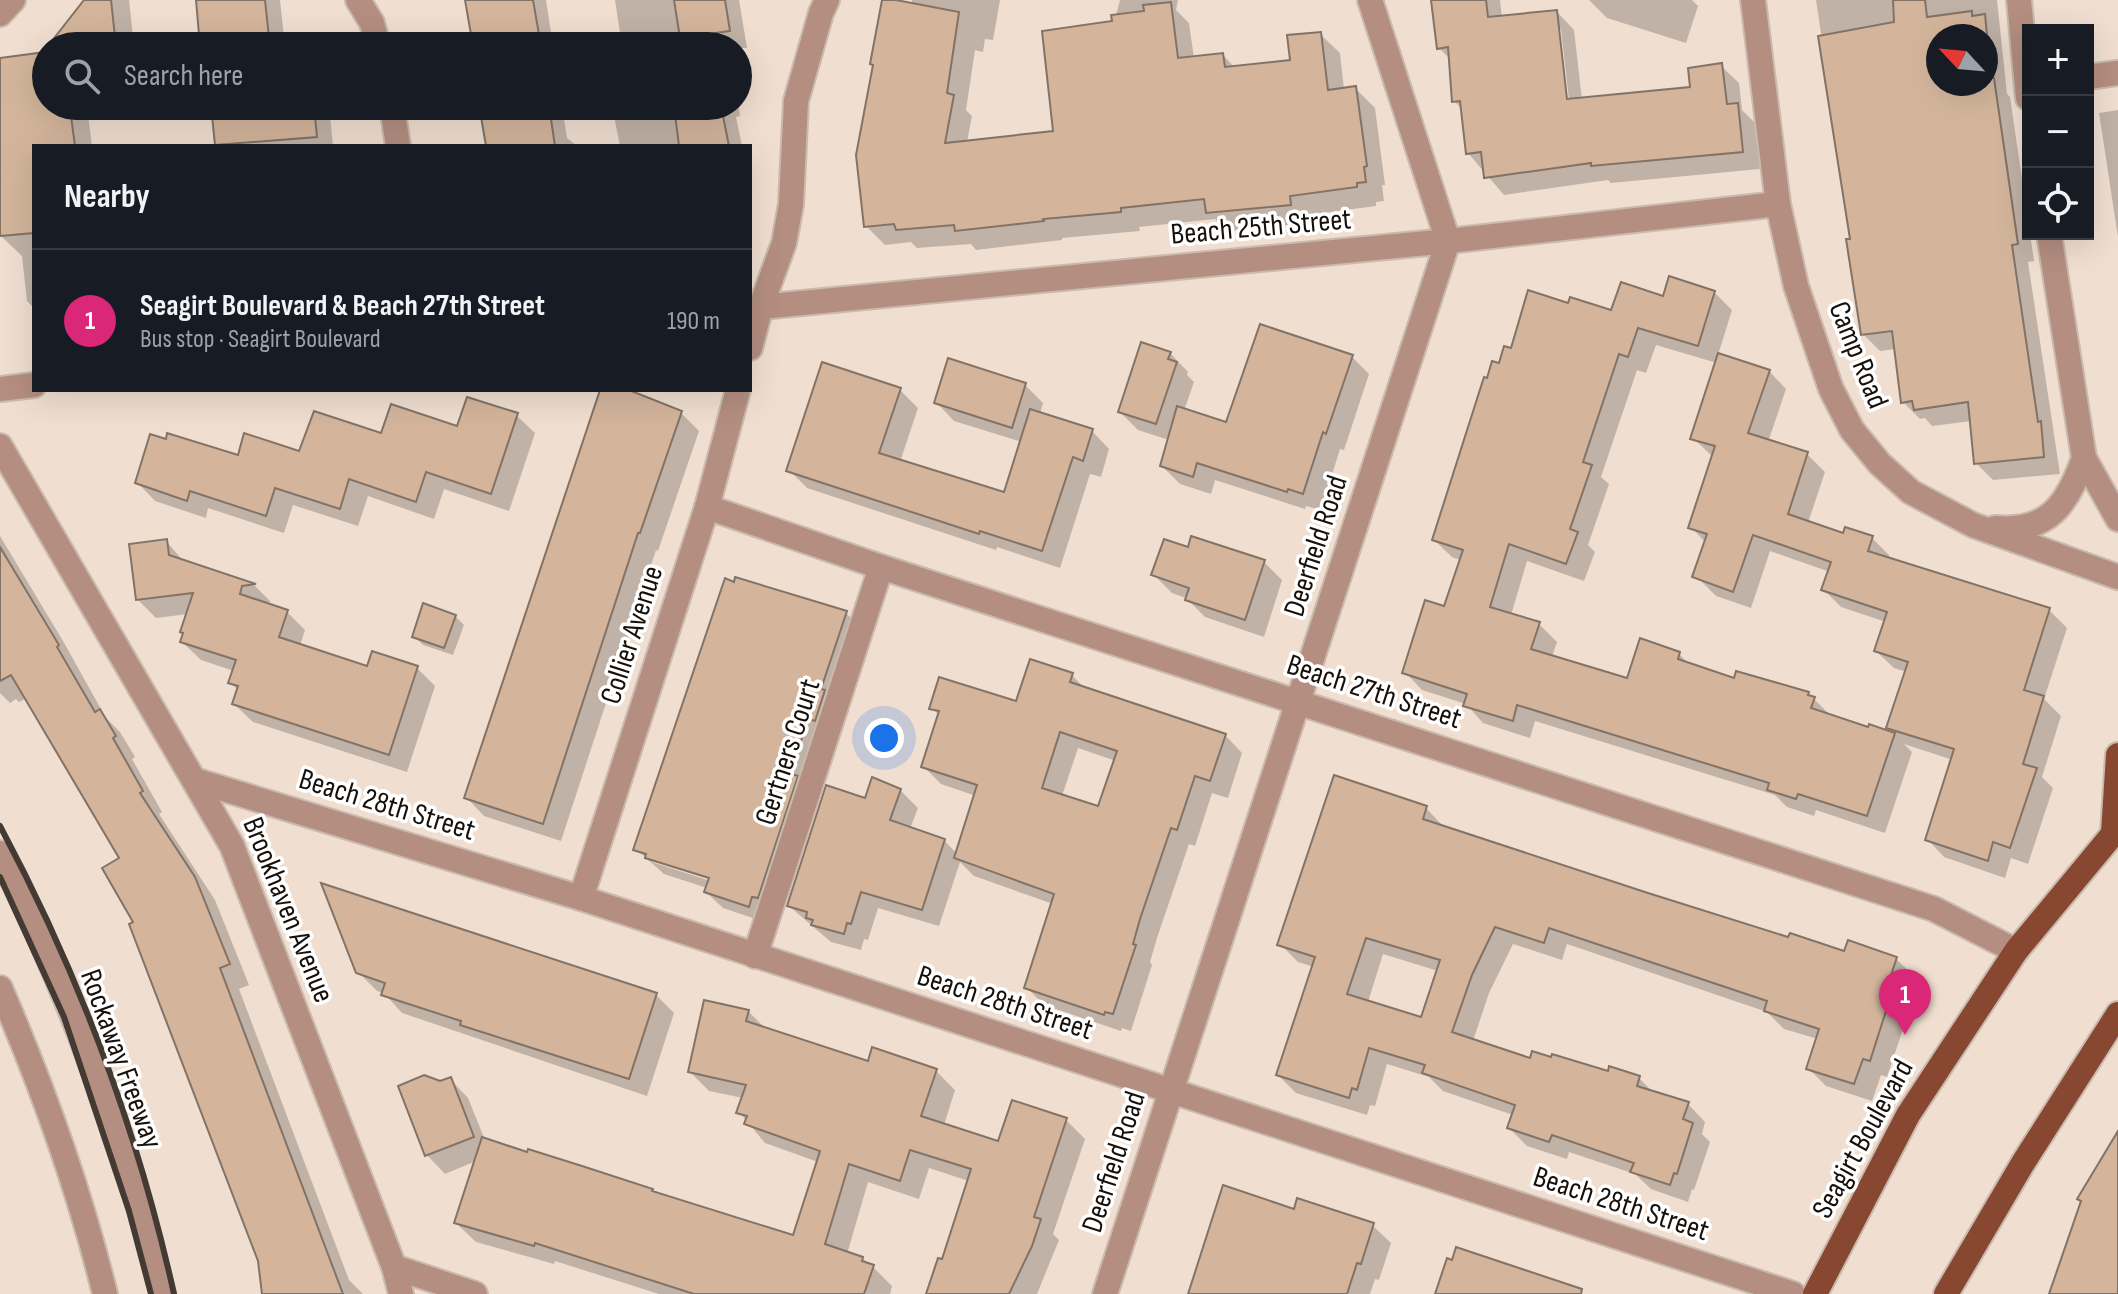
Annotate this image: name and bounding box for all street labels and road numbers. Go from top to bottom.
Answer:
street label: Beach 25th Street [1169,201,1353,253]
street label: Camp Road [1820,296,1896,414]
street label: Deerfield Road [1276,471,1356,621]
street label: Collier Avenue [593,561,671,709]
street label: Beach 27th Street [1282,647,1466,737]
street label: Gertners Court [748,675,828,829]
street label: Beach 28th Street [295,761,479,849]
street label: Brookhaven Avenue [235,812,341,1008]
street label: Beach 28th Street [913,958,1097,1048]
street label: Rockaway Freeway [72,965,170,1154]
street label: Seagirt Boulevard [1805,1053,1921,1225]
street label: Deerfield Road [1074,1087,1154,1237]
street label: Beach 28th Street [1529,1159,1713,1249]

